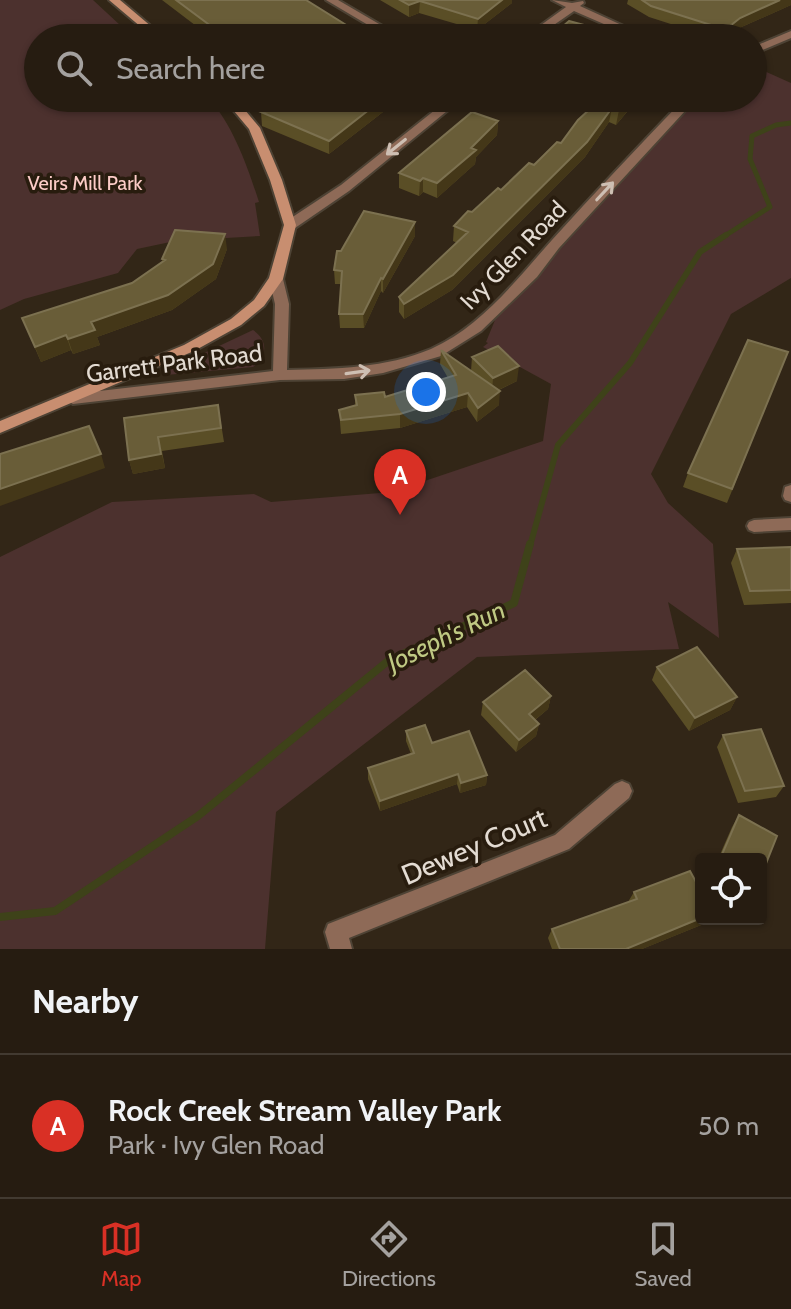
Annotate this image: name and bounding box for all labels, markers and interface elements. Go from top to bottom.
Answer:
search box [24,24,767,112]
icon: search [52,46,96,90]
text: Search here [116,50,265,87]
one-way arrow [386,138,407,156]
park label: Veirs Mill Park [28,171,142,195]
one-way arrow [595,181,613,201]
street label: Ivy Glen Road [454,195,572,315]
street label: Garrett Park Road [84,338,264,388]
one-way arrow [345,364,370,379]
your location [406,372,446,412]
pin: A [374,449,426,515]
water label: Joseph's Run [380,594,510,679]
street label: Dewey Court [396,800,552,892]
map controls [695,853,767,925]
button: locate [695,853,767,925]
text: Nearby [32,980,139,1022]
text: Rock Creek Stream Valley Park [108,1092,501,1129]
text: A [50,1110,66,1142]
text: 50 m [698,1110,759,1142]
text: Park · Ivy Glen Road [108,1129,324,1161]
tab: Map [99,1217,143,1292]
tab: Directions [342,1217,436,1292]
tab: Saved [635,1217,692,1292]

